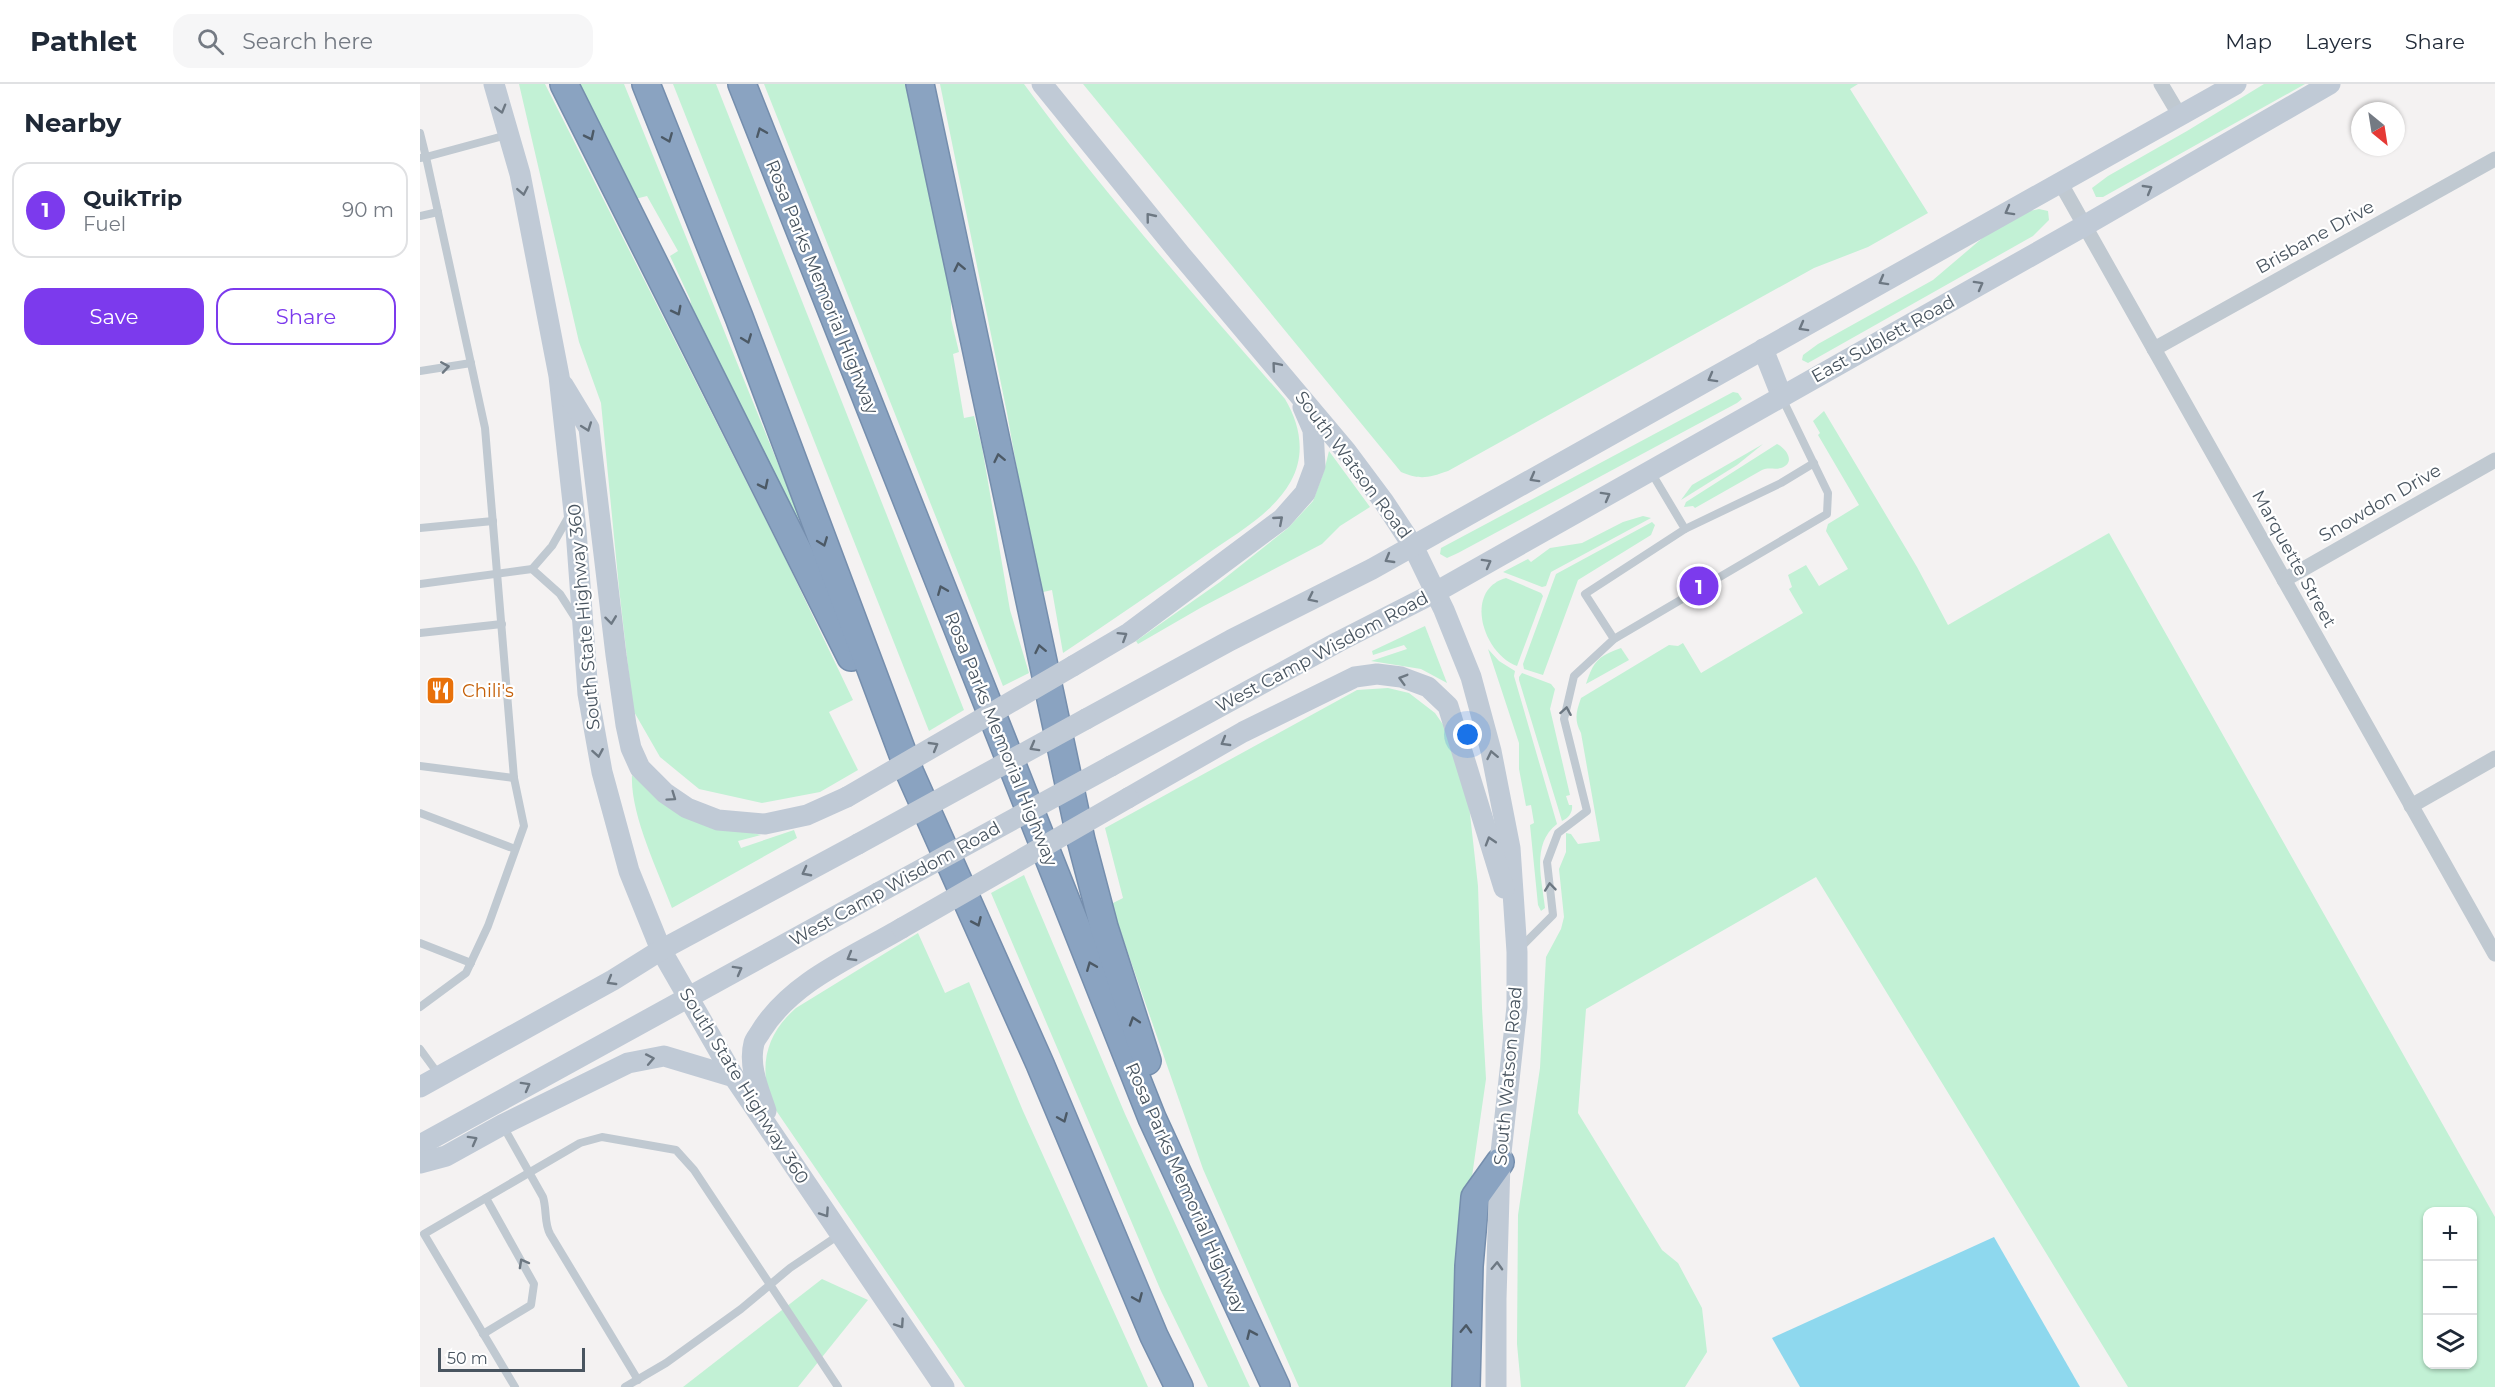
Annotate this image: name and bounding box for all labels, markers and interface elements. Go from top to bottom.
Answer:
search box [173,14,593,68]
text: Pathlet [30,24,137,58]
icon: search [194,25,227,58]
text: Search here [242,28,373,55]
text: Map [2225,29,2272,54]
text: Layers [2305,29,2372,54]
text: Share [2405,29,2465,54]
north arrow [2351,102,2405,156]
one-way arrow [494,104,507,114]
text: Nearby [24,107,121,139]
one-way arrow [756,127,768,138]
one-way arrow [582,130,594,141]
one-way arrow [661,132,673,143]
street label: Rosa Parks Memorial Highway [761,157,883,418]
one-way arrow [2142,184,2152,196]
text: QuikTrip [83,185,182,212]
one-way arrow [516,186,529,196]
street label: Brisbane Drive [2252,195,2378,279]
text: 1 [42,198,49,222]
text: 90 m [342,198,394,222]
one-way arrow [2005,204,2015,215]
text: Fuel [83,212,126,236]
one-way arrow [1146,213,1157,224]
one-way arrow [953,263,966,273]
one-way arrow [1879,274,1889,285]
one-way arrow [1973,281,1983,293]
button: Save [24,288,204,345]
button: Share [216,288,396,345]
street label: East Sublett Road [1807,290,1959,388]
one-way arrow [670,304,681,315]
one-way arrow [1798,319,1809,331]
one-way arrow [740,333,752,344]
one-way arrow [440,361,450,374]
one-way arrow [1272,362,1283,373]
one-way arrow [1708,370,1718,382]
street label: South Watson Road [1290,387,1416,543]
one-way arrow [579,422,592,432]
one-way arrow [993,453,1006,463]
street label: Snowdon Drive [2315,459,2445,547]
one-way arrow [1530,471,1540,482]
one-way arrow [756,479,768,490]
street label: Marquette Street [2247,486,2341,632]
one-way arrow [1600,492,1610,503]
street label: South State Highway 360 [563,503,605,731]
one-way arrow [1273,516,1284,527]
one-way arrow [816,535,828,546]
one-way arrow [1385,552,1395,564]
one-way arrow [1480,559,1491,570]
pin: 1 [1680,564,1718,608]
one-way arrow [937,585,949,596]
street label: West Camp Wisdom Road [1212,587,1432,717]
one-way arrow [1308,591,1318,602]
street label: Rosa Parks Memorial Highway [940,609,1062,870]
one-way arrow [605,616,617,625]
one-way arrow [1116,632,1127,643]
one-way arrow [1034,644,1047,654]
one-way arrow [1398,674,1409,686]
restaurant icon: Chili's [425,675,457,707]
place label: Chili's [462,680,514,702]
one-way arrow [1559,707,1572,717]
your location [1453,720,1482,749]
one-way arrow [1221,735,1231,747]
one-way arrow [1030,740,1040,751]
one-way arrow [928,742,938,754]
one-way arrow [592,748,604,758]
one-way arrow [1486,751,1499,761]
one-way arrow [666,790,677,801]
street label: West Camp Wisdom Road [786,817,1004,951]
one-way arrow [1484,836,1497,847]
one-way arrow [802,865,813,876]
one-way arrow [1544,882,1557,892]
one-way arrow [969,915,981,926]
one-way arrow [847,950,857,962]
one-way arrow [1086,961,1099,972]
one-way arrow [732,966,742,977]
one-way arrow [607,974,617,985]
street label: South State Highway 360 [675,984,813,1188]
street label: South Watson Road [1489,986,1527,1166]
one-way arrow [1129,1016,1141,1027]
one-way arrow [645,1053,655,1066]
street label: Rosa Parks Memorial Highway [1121,1059,1252,1317]
one-way arrow [520,1082,530,1093]
one-way arrow [1056,1111,1068,1122]
one-way arrow [467,1136,478,1147]
one-way arrow [818,1206,829,1217]
map controls [2423,1207,2477,1369]
button: + [2423,1207,2477,1261]
one-way arrow [519,1259,530,1270]
one-way arrow [1490,1261,1503,1270]
button: − [2423,1261,2477,1315]
one-way arrow [1131,1291,1143,1302]
button: layers [2423,1315,2477,1369]
one-way arrow [893,1317,904,1328]
one-way arrow [1460,1324,1473,1333]
one-way arrow [1247,1329,1259,1340]
scale bar [438,1345,585,1372]
text: 50 m [447,1349,488,1368]

